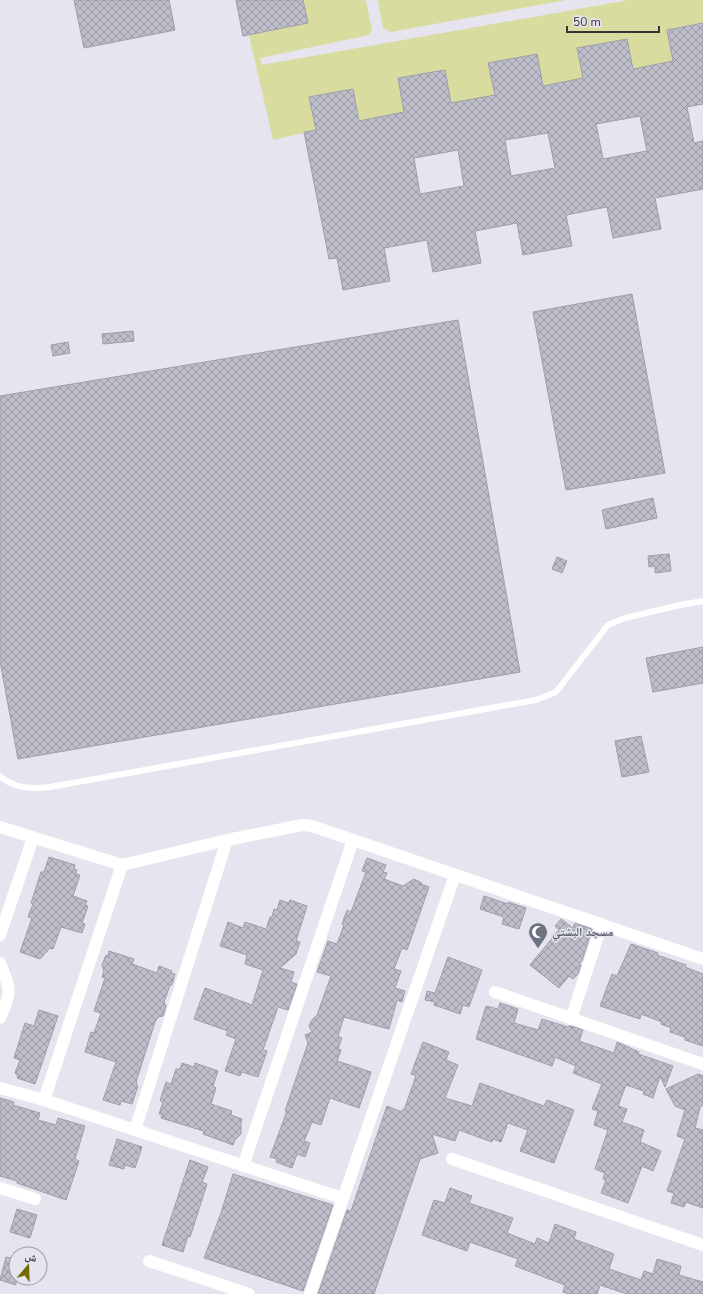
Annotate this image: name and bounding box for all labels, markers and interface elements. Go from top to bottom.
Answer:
scale bar [567,8,659,34]
text: 50 m [573,14,601,30]
mosque icon: مسجد البشتي [527,921,549,949]
place label: مسجد البشتي [552,924,614,942]
north arrow [8,1246,48,1286]
text: ش [23,1248,39,1266]

